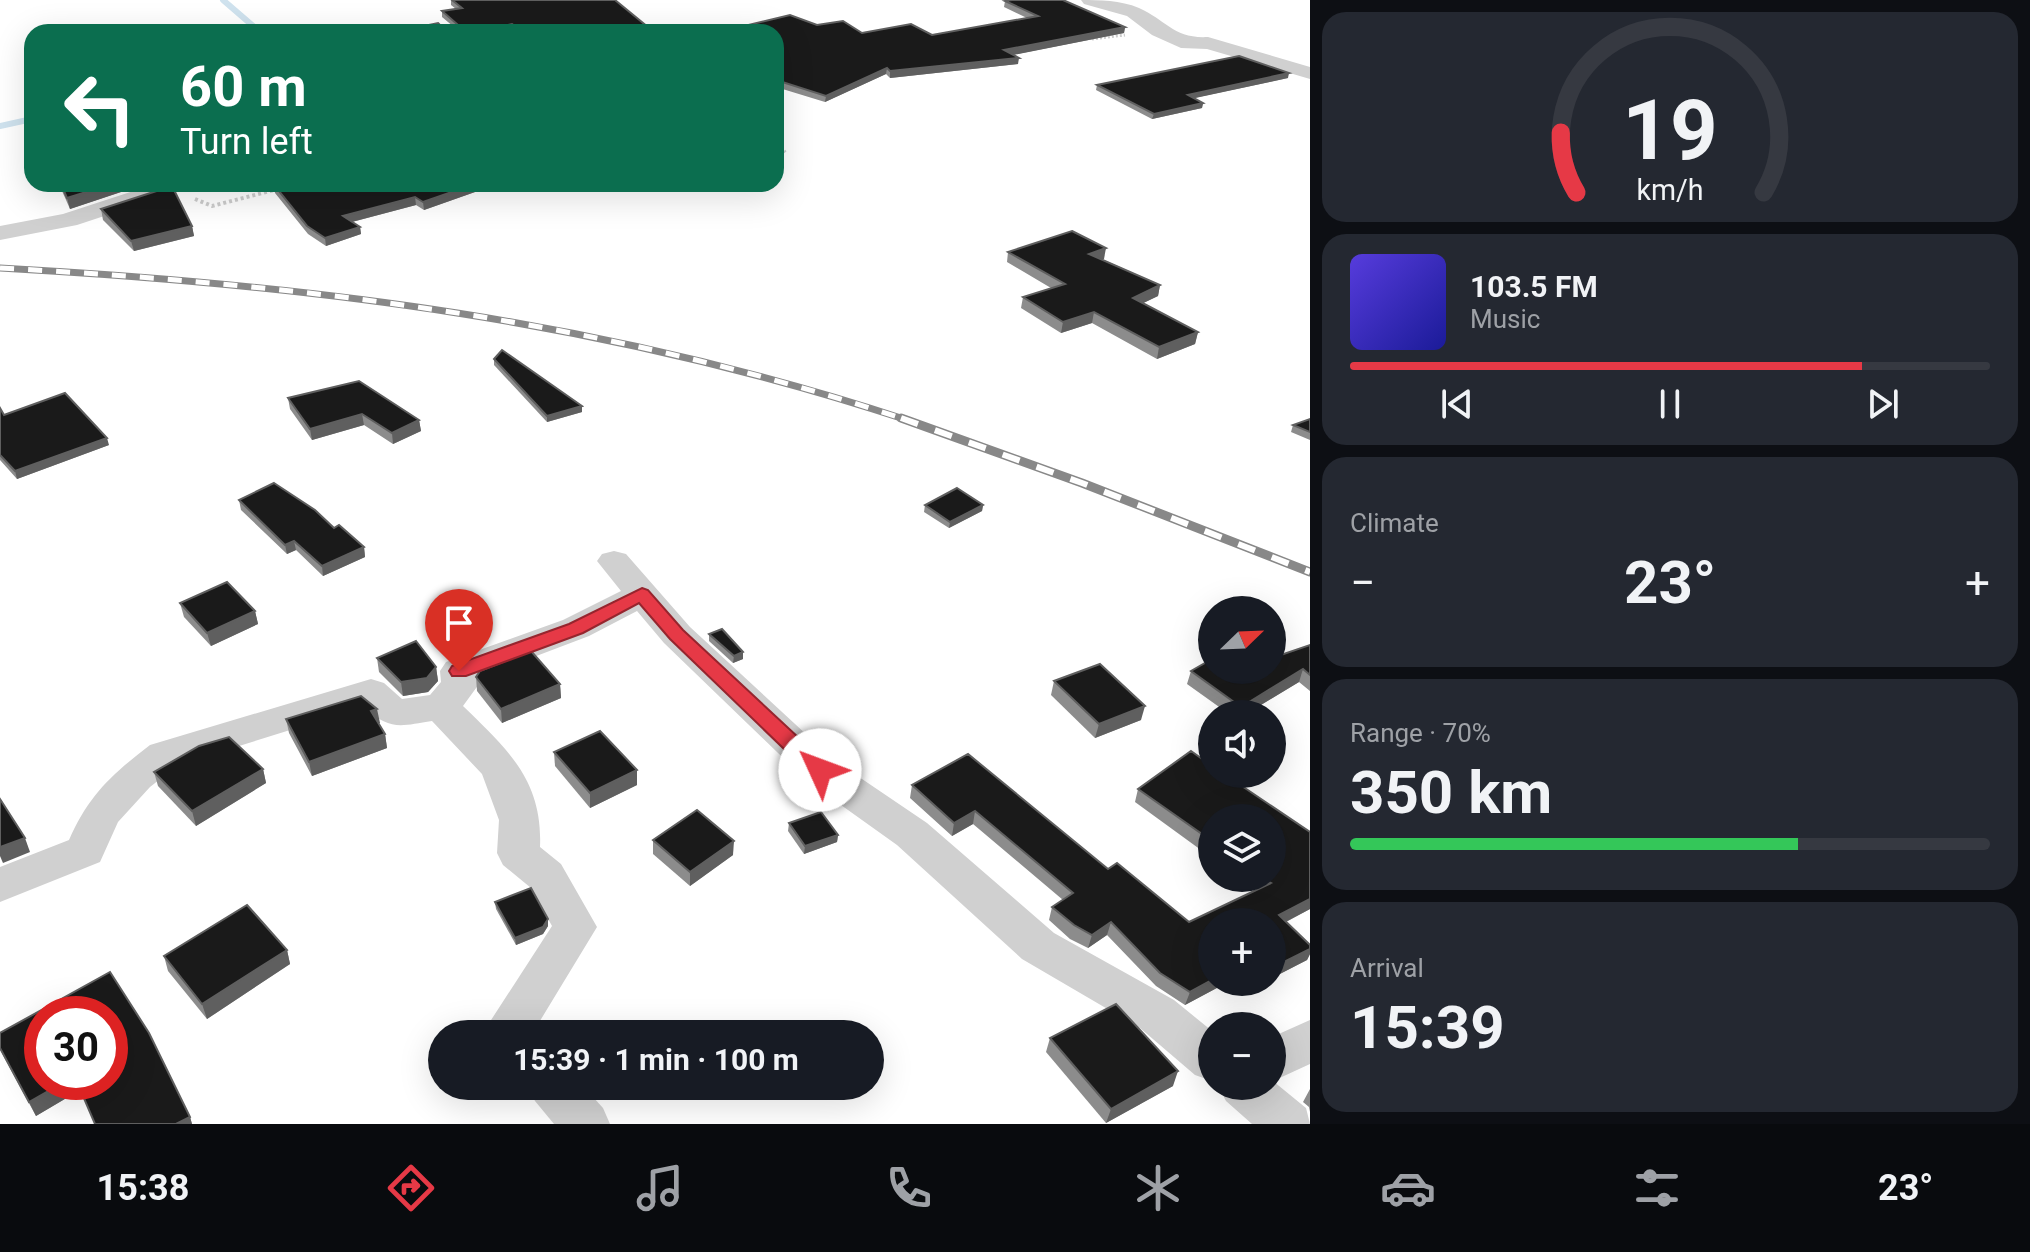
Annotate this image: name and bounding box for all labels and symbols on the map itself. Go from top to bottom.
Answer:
pin [425,589,493,671]
north arrow [1198,596,1286,684]
position arrow [778,728,862,812]
speed limit sign: 30 [24,996,128,1100]

